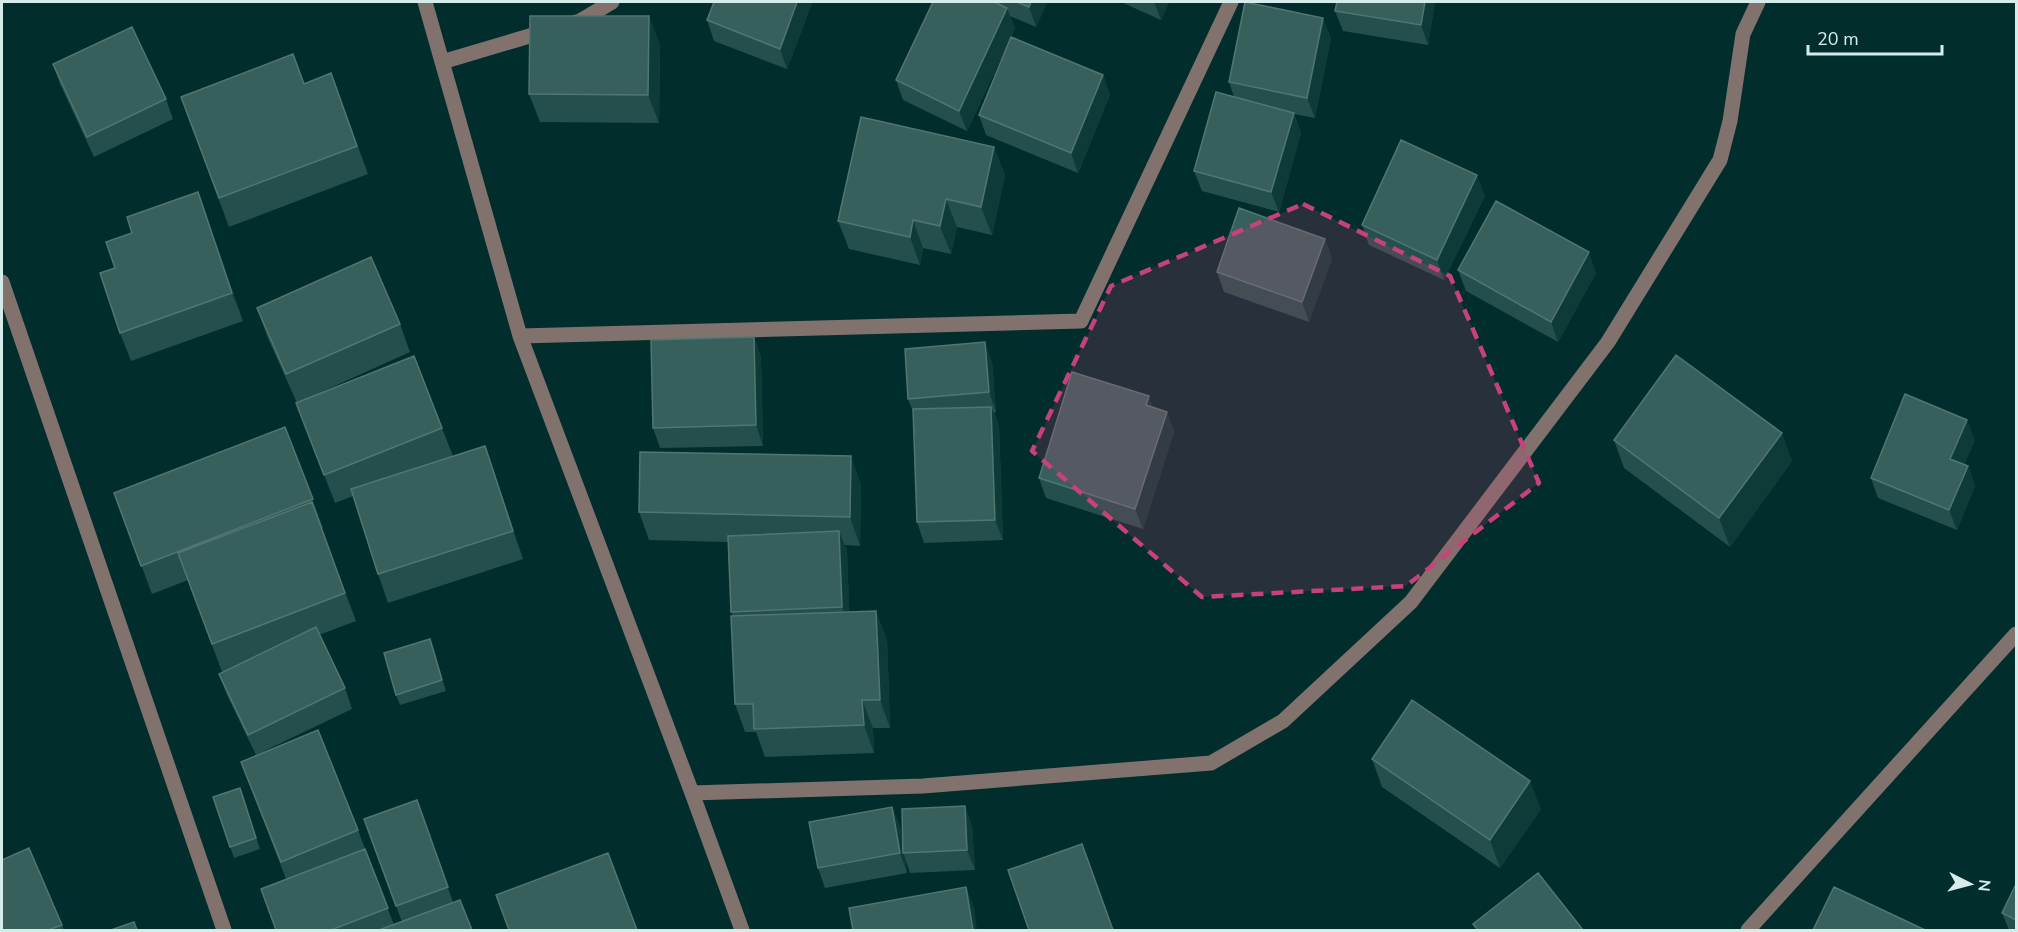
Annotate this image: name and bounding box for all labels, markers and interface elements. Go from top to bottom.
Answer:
scale bar [1808,18,1942,56]
text: 20 m [1817,27,1859,51]
north arrow [1940,854,2000,914]
text: N [1972,878,1995,893]

